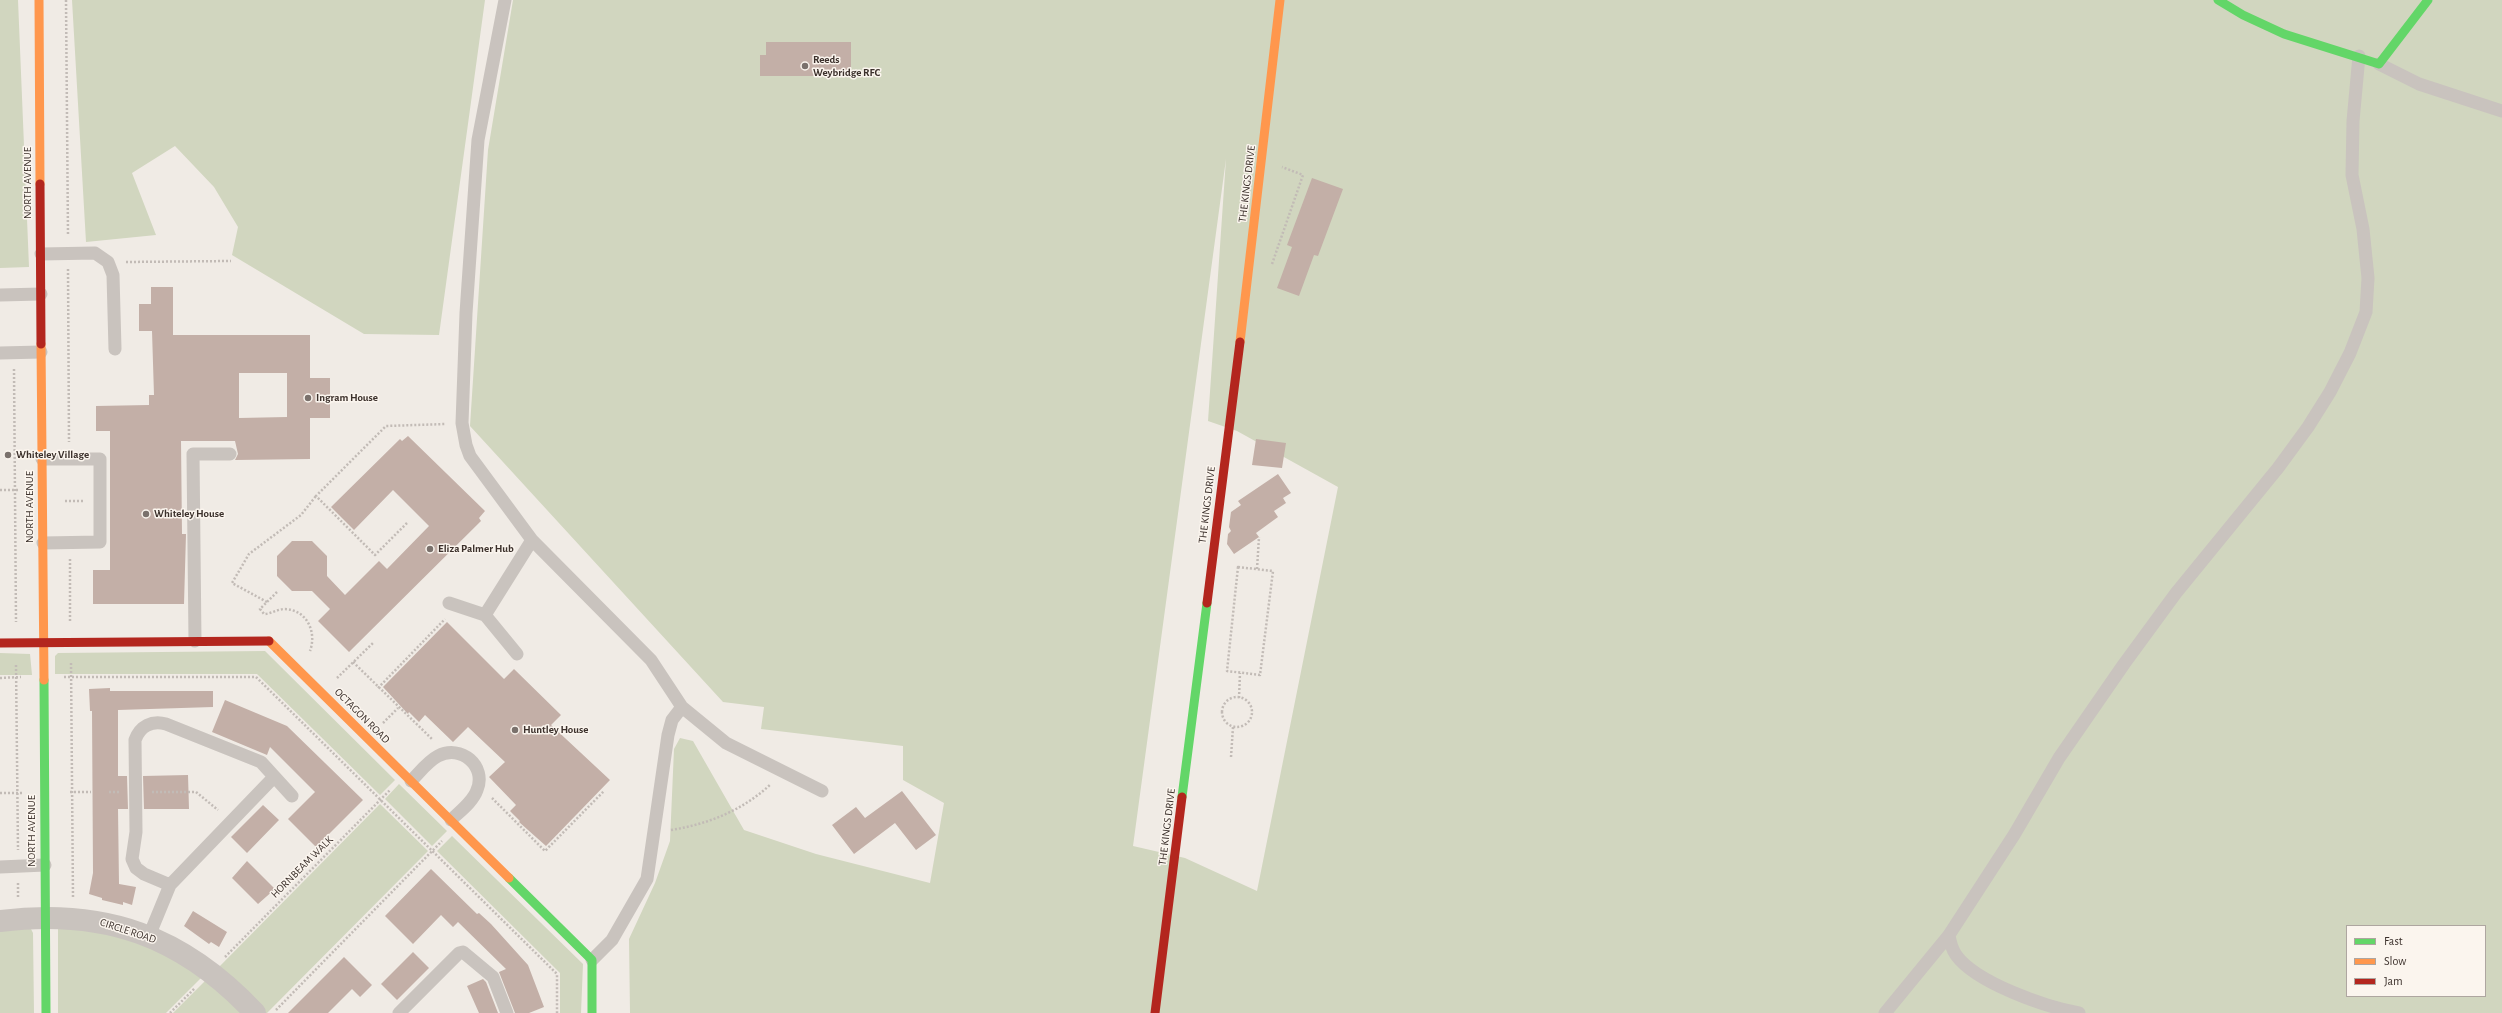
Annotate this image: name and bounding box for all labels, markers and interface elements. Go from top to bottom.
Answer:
place label: Reeds Weybridge RFC [813,53,880,79]
marker: Reeds Weybridge RFC [800,61,810,71]
street label: THE KINGS DRIVE [1236,145,1258,223]
street label: NORTH AVENUE [21,147,35,219]
place label: Ingram House [316,391,378,405]
marker: Ingram House [303,393,313,403]
place label: Whiteley Village [16,448,89,462]
marker: Whiteley Village [3,450,13,460]
street label: THE KINGS DRIVE [1196,466,1218,544]
street label: NORTH AVENUE [23,471,37,543]
place label: Whiteley House [154,507,224,521]
marker: Whiteley House [141,509,151,519]
place label: Eliza Palmer Hub [438,542,514,556]
marker: Eliza Palmer Hub [425,544,435,554]
street label: OCTAGON ROAD [332,686,392,746]
place label: Huntley House [523,723,588,737]
marker: Huntley House [510,725,520,735]
street label: THE KINGS DRIVE [1156,788,1178,866]
street label: NORTH AVENUE [25,795,39,867]
street label: HORNBEAM WALK [268,833,336,901]
street label: CIRCLE ROAD [98,916,158,946]
legend [2346,925,2486,997]
text: Fast [2384,935,2403,947]
text: Slow [2384,955,2406,967]
text: Jam [2384,975,2403,987]

